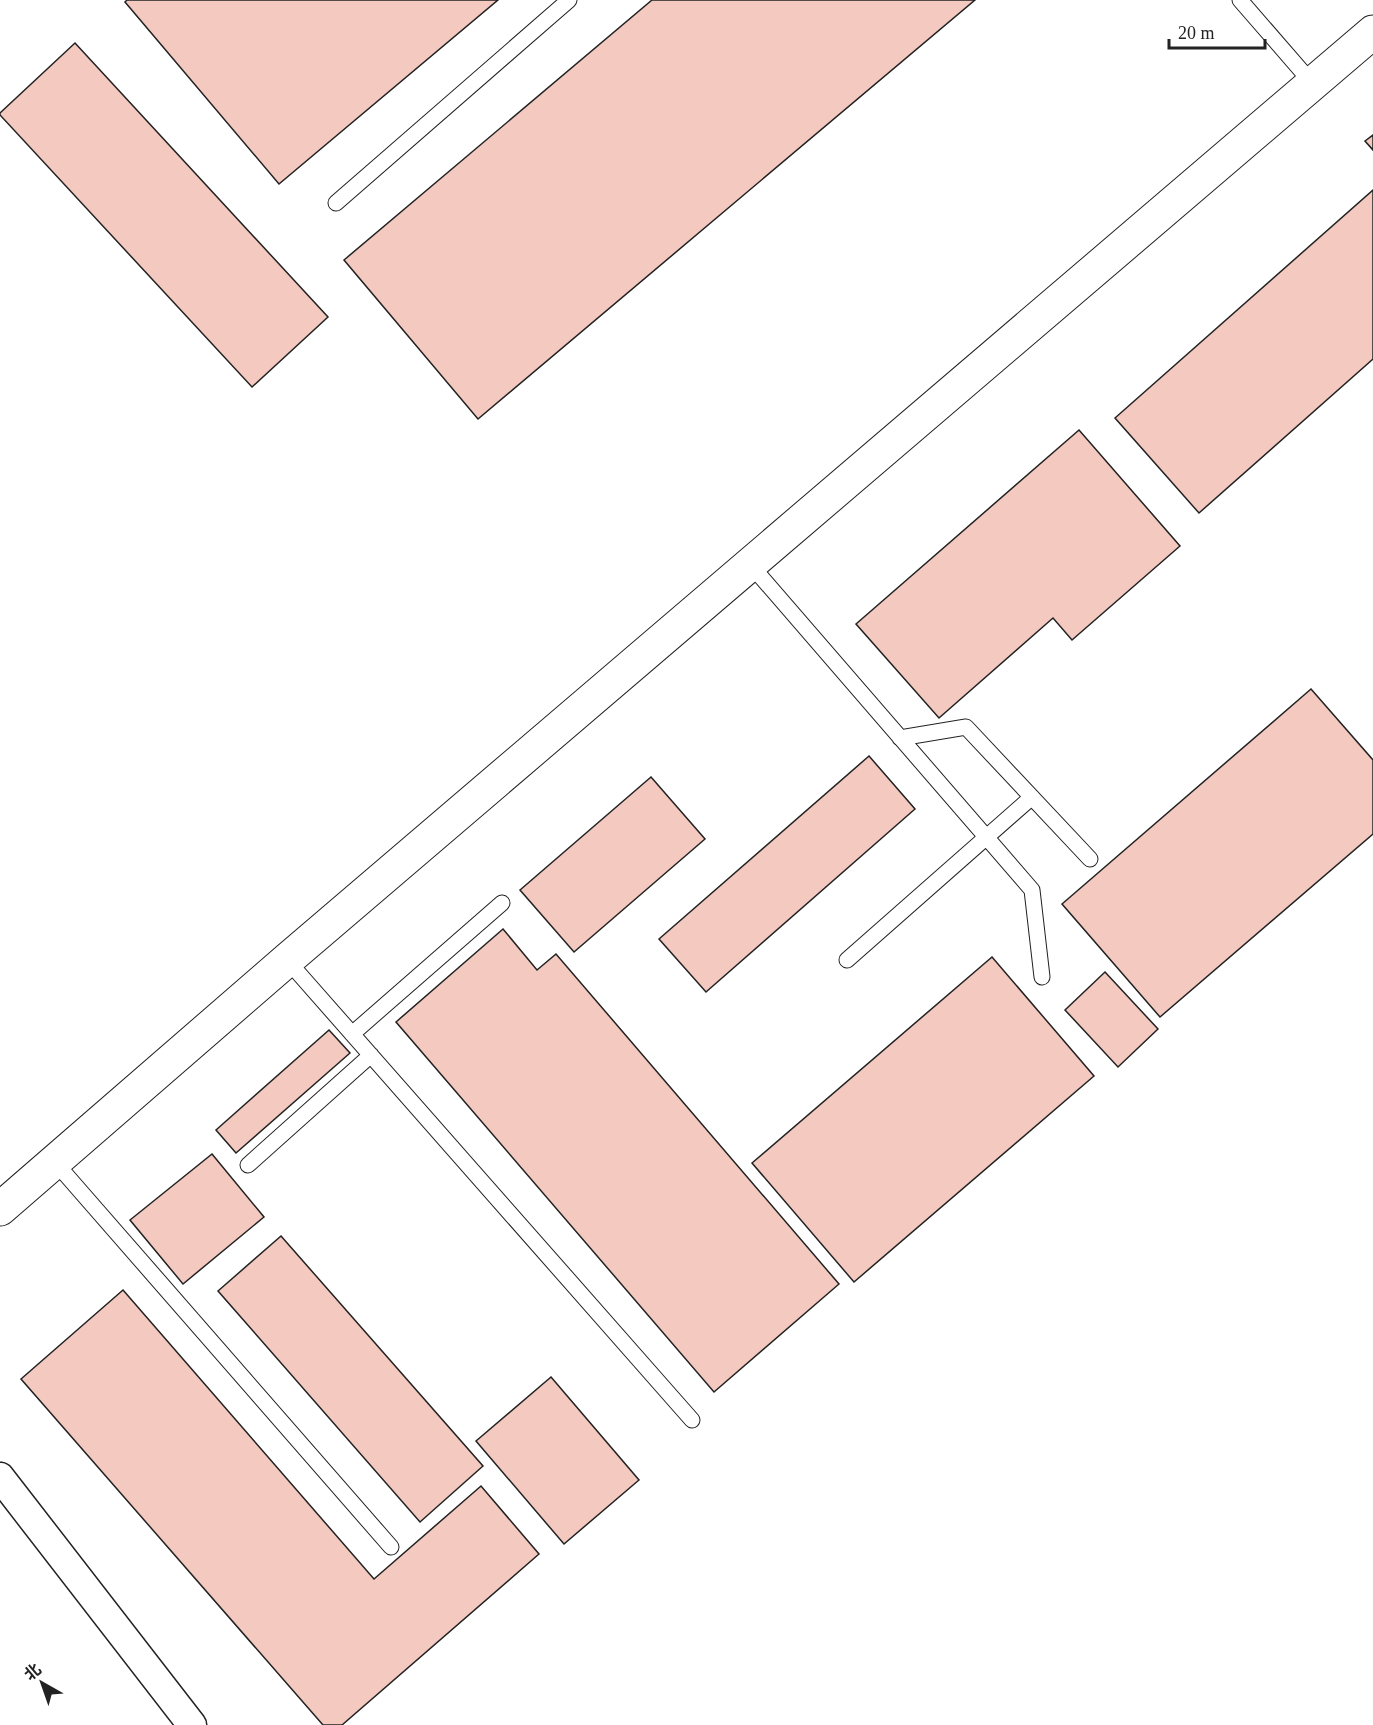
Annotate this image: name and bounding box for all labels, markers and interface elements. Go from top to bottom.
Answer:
scale bar [1169,12,1265,50]
text: 20 m [1178,23,1215,43]
north arrow [12,1653,72,1713]
text: 北 [21,1660,44,1684]

